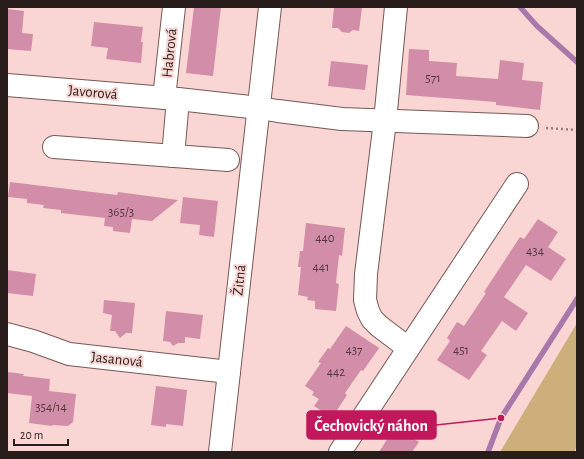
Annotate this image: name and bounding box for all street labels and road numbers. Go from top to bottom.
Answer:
street label: Habrová [159,28,180,78]
street label: Javorová [68,83,118,102]
street label: Žitná [229,264,249,296]
street label: Jasanová [91,349,143,370]

